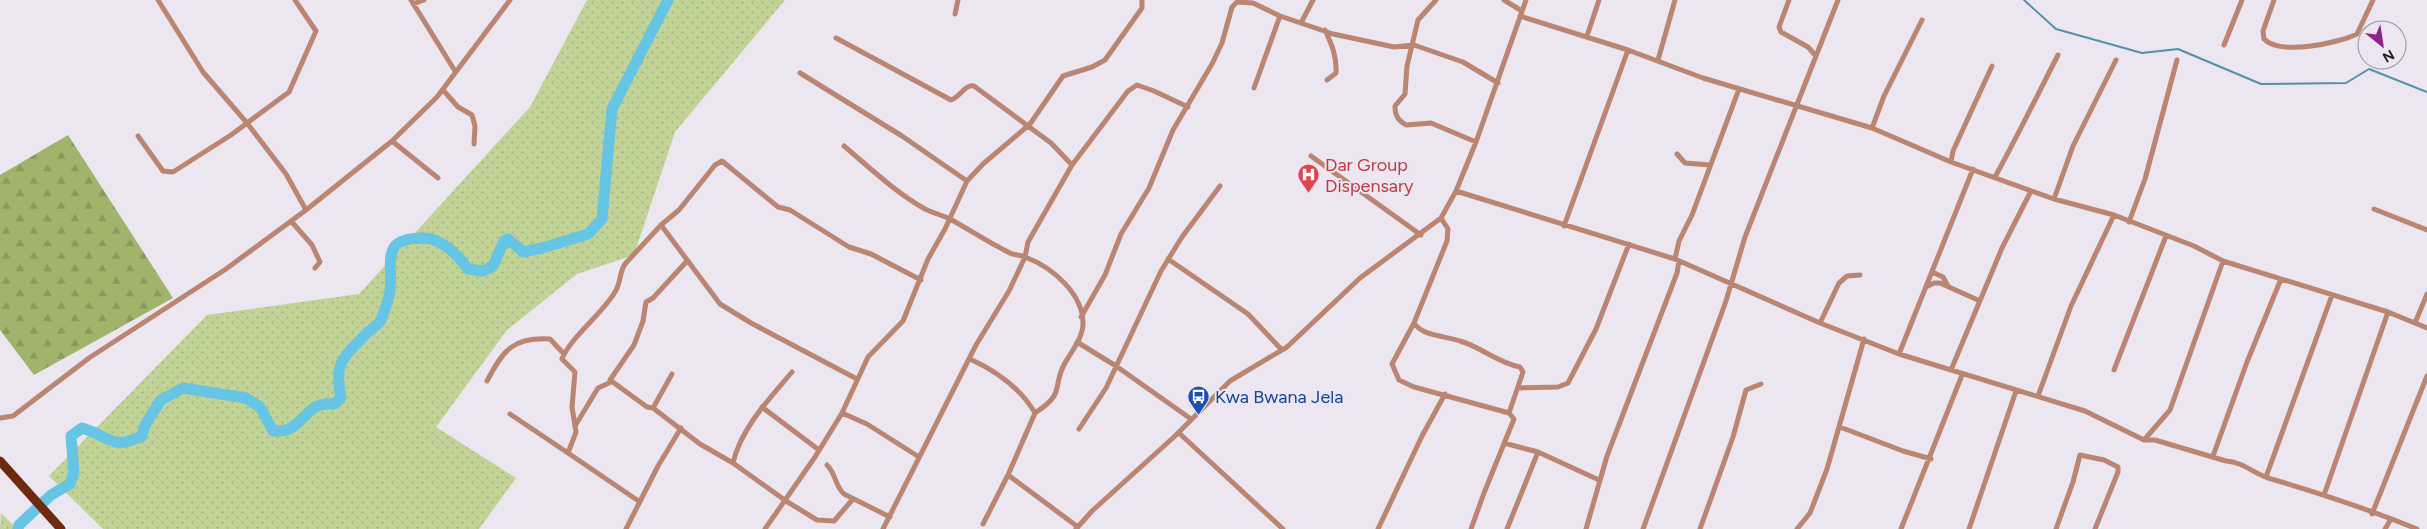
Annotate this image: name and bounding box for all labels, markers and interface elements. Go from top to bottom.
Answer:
north arrow [2357,20,2407,70]
text: N [2379,46,2397,66]
place label: Dar Group Dispensary [1325,154,1414,197]
hospital icon: Dar Group Dispensary [1297,163,1321,194]
bus stop icon: Kwa Bwana Jela [1187,385,1211,416]
place label: Kwa Bwana Jela [1215,386,1343,408]

